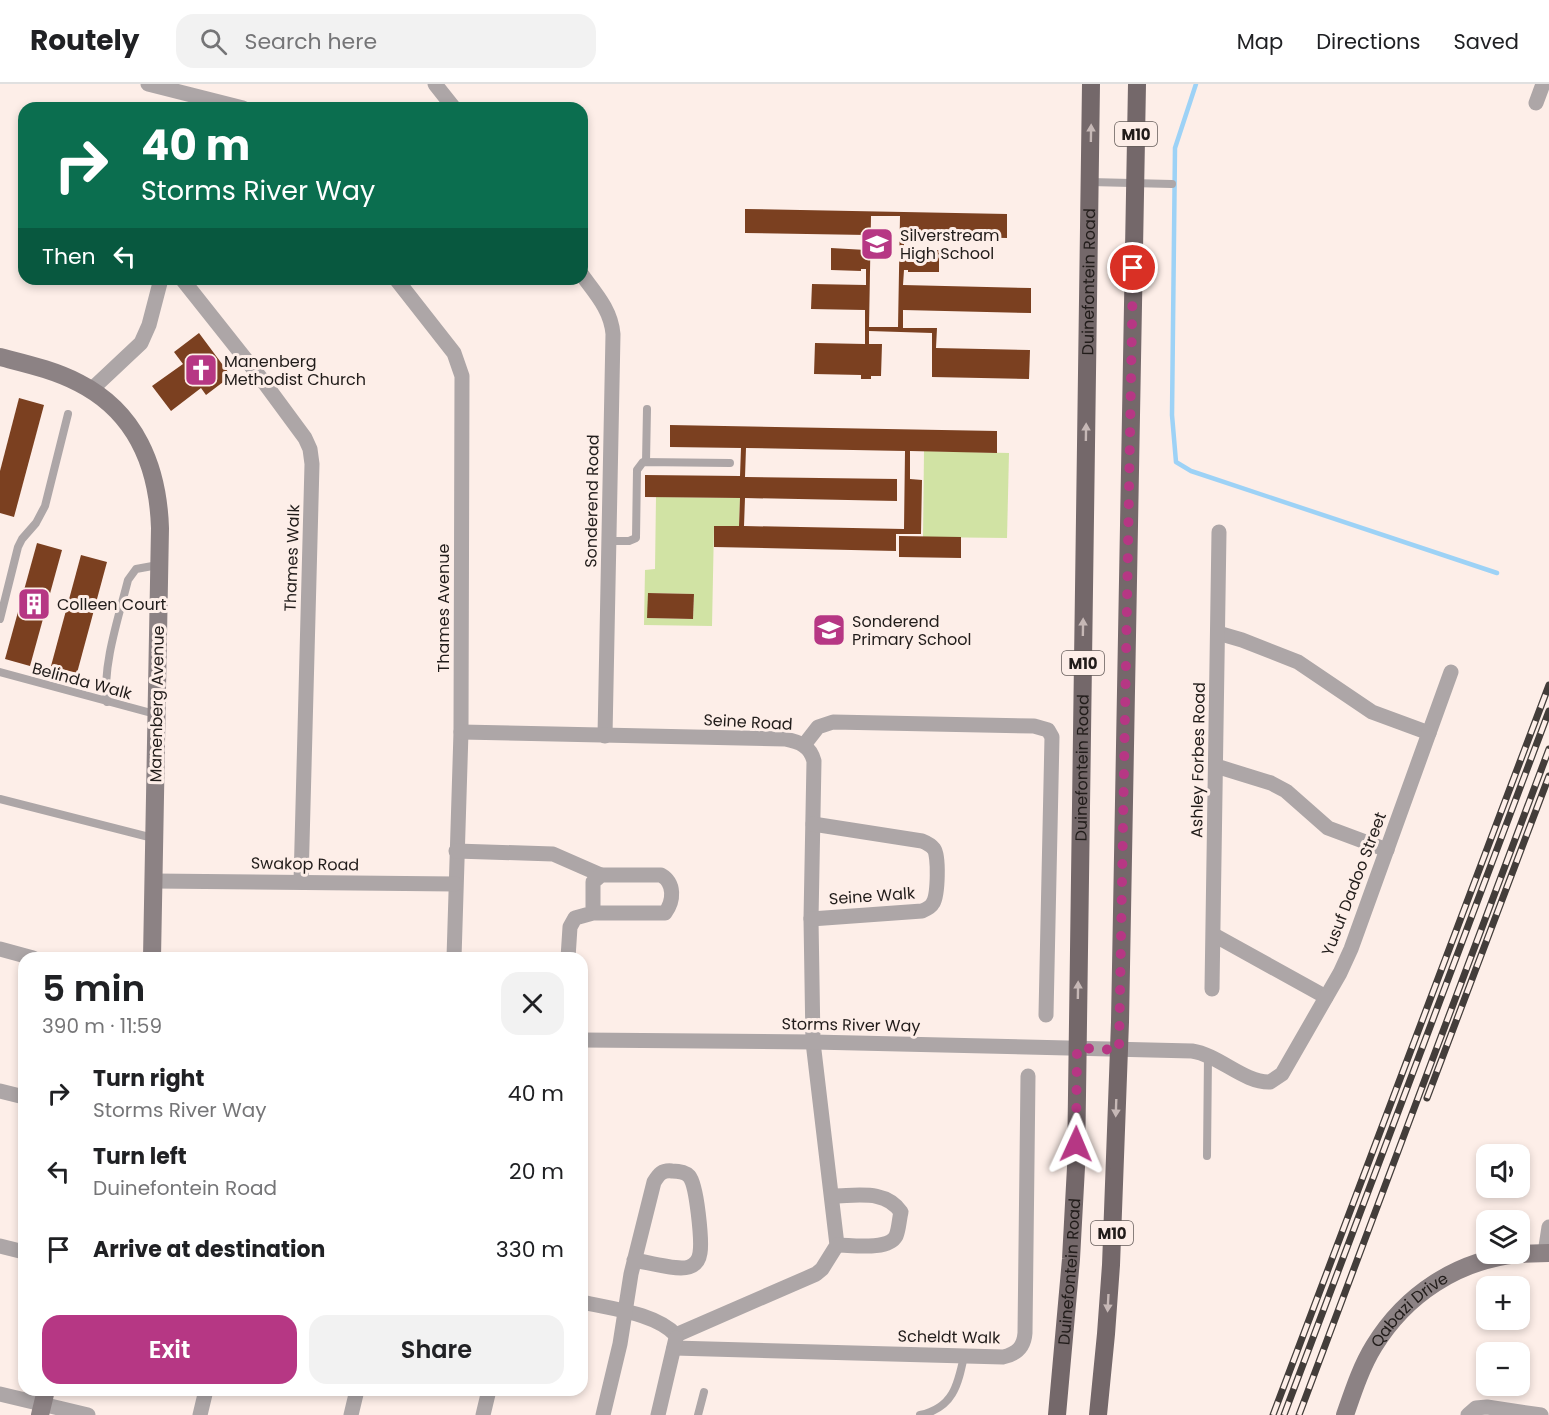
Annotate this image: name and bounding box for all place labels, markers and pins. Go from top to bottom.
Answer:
place label: Silverstream High School [900,224,1000,265]
school or university icon: Silverstream High School [859,226,895,262]
pin [1107,242,1158,293]
place label: Manenberg Methodist Church [224,350,366,391]
church icon: Manenberg Methodist Church [183,352,219,388]
building icon: Colleen Court [16,586,52,622]
place label: Colleen Court [57,593,167,616]
place label: Sonderend Primary School [852,610,971,651]
school or university icon: Sonderend Primary School [811,612,847,648]

